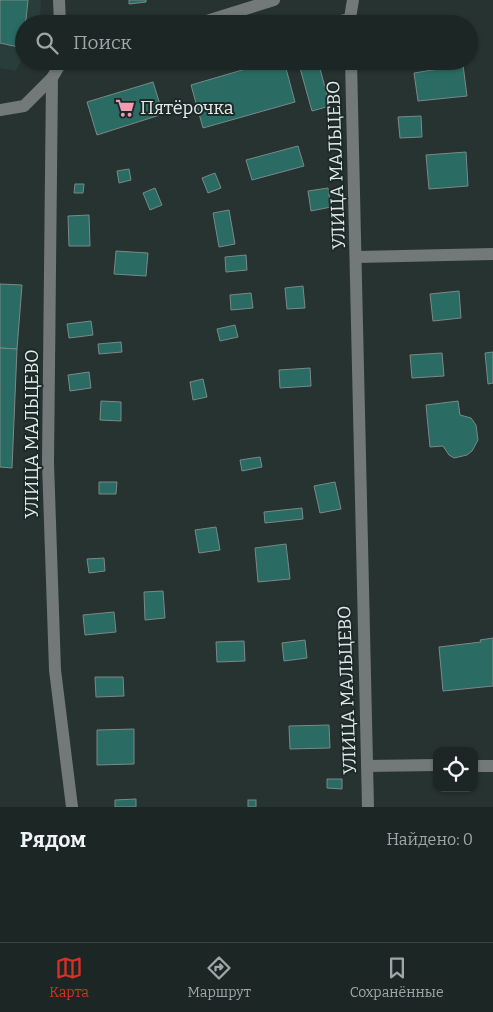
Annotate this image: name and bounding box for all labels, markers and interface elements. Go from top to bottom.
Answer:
search box [15,15,478,70]
icon: search [33,29,61,57]
text: Поиск [73,31,132,54]
street label: УЛИЦА МАЛЬЦЕВО [322,80,350,250]
supermarket icon: Пятёрочка [114,97,136,119]
place label: Пятёрочка [140,97,234,119]
street label: УЛИЦА МАЛЬЦЕВО [21,349,43,519]
street label: УЛИЦА МАЛЬЦЕВО [333,605,361,775]
map controls [433,747,478,792]
button: locate [433,747,478,792]
text: Рядом [20,827,86,853]
text: Найдено: 0 [386,830,473,849]
tab: Карта [49,954,89,1001]
tab: Маршрут [188,954,251,1001]
tab: Сохранённые [350,954,444,1001]

